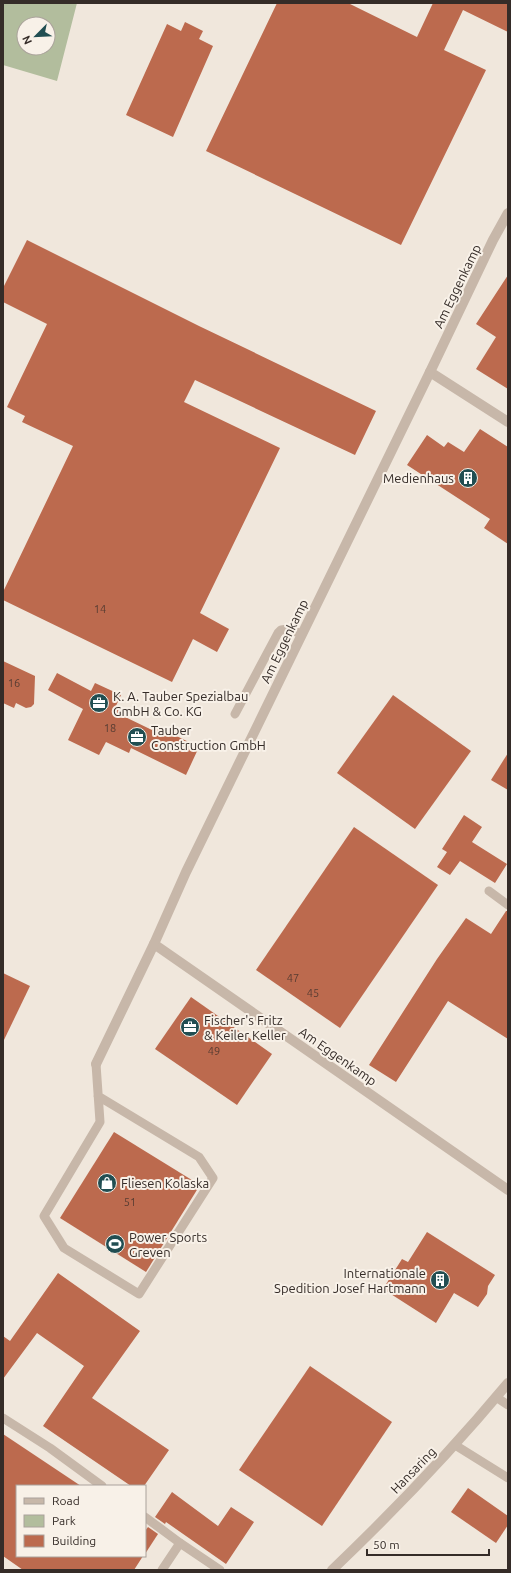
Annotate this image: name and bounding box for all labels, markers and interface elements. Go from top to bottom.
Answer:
north arrow [16,16,56,56]
text: N [20,34,34,46]
street label: Am Eggenkamp [431,242,483,330]
building icon: Medienhaus [457,467,479,489]
place label: Medienhaus [383,471,454,485]
street label: Am Eggenkamp [258,597,310,685]
house number: 14 [94,603,106,615]
house number: 16 [8,677,20,689]
place label: K. A. Tauber Spezialbau GmbH & Co. KG [113,689,248,718]
office icon: K. A. Tauber Spezialbau GmbH & Co. KG [88,692,110,714]
house number: 18 [104,722,116,734]
place label: Tauber Construction GmbH [151,723,266,752]
office icon: Tauber Construction GmbH [126,726,148,748]
house number: 47 [287,972,299,984]
house number: 45 [307,987,319,999]
place label: Fischer's Fritz & Keiler Keller [204,1013,286,1042]
office icon: Fischer's Fritz & Keiler Keller [179,1016,201,1038]
street label: Am Eggenkamp [297,1024,379,1088]
house number: 49 [208,1045,220,1057]
shop icon: Fliesen Kolaska [96,1172,118,1194]
place label: Fliesen Kolaska [121,1176,209,1190]
house number: 51 [124,1196,136,1208]
place label: Power Sports Greven [129,1230,207,1259]
sports icon: Power Sports Greven [104,1233,126,1255]
place label: Internationale Spedition Josef Hartmann [274,1266,426,1295]
building icon: Internationale Spedition Josef Hartmann [429,1269,451,1291]
street label: Hansaring [388,1444,438,1496]
legend [16,1485,146,1557]
text: Road [52,1494,80,1507]
text: Park [52,1514,76,1527]
scale bar [367,1531,489,1557]
text: Building [52,1534,96,1547]
text: 50 m [373,1538,400,1551]

